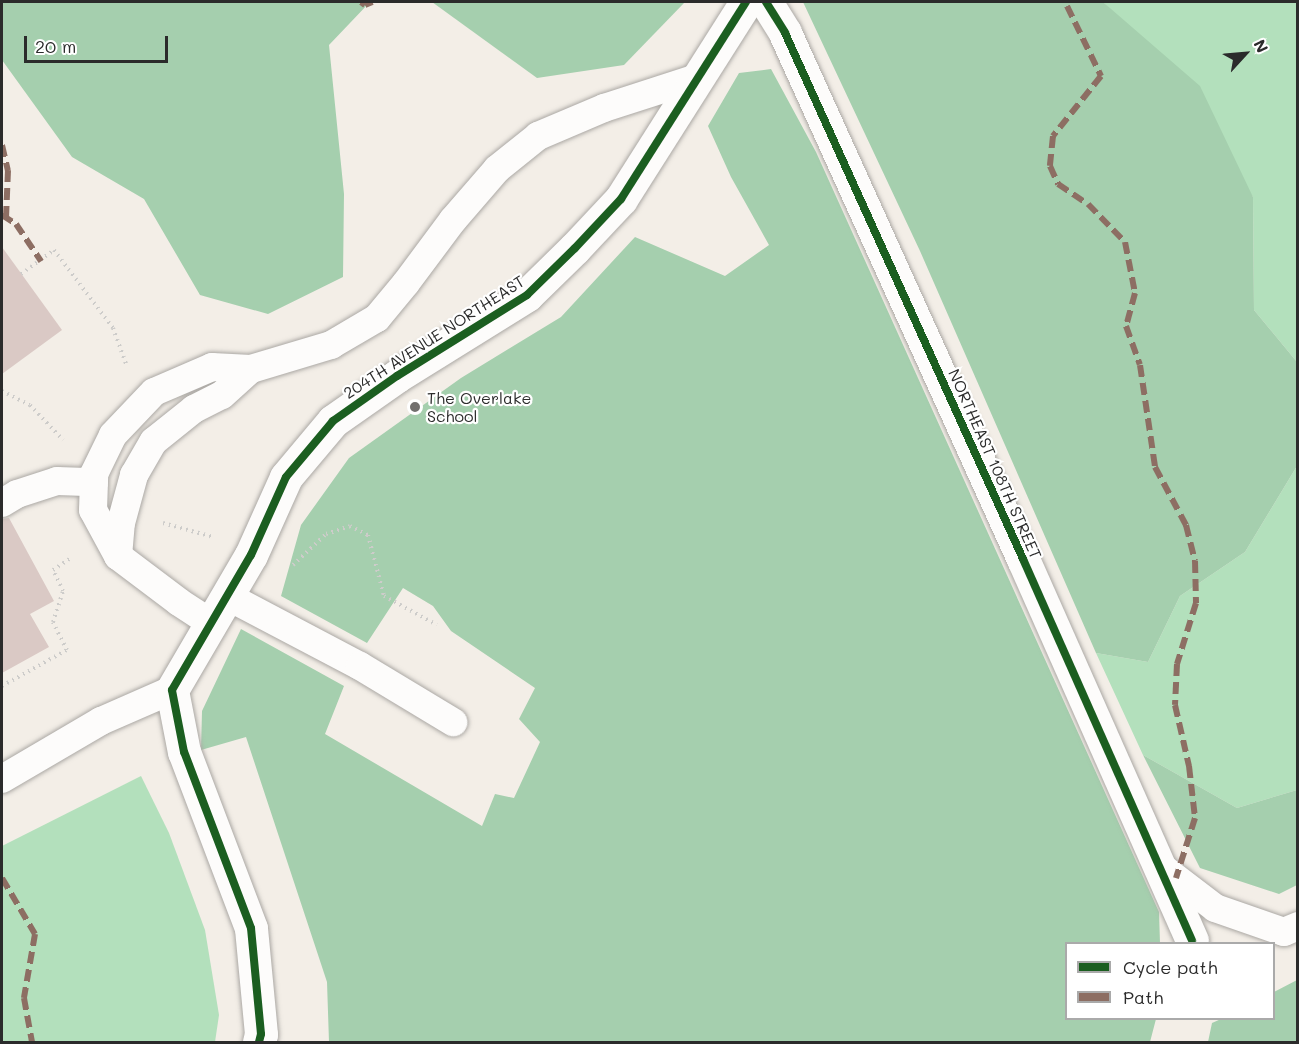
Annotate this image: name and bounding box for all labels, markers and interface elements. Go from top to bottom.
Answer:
scale bar [27,24,171,62]
north arrow [1215,24,1275,84]
text: 20 m [35,34,76,58]
text: N [1250,36,1274,56]
street label: 204TH AVENUE NORTHEAST [340,271,528,403]
street label: NORTHEAST 108TH STREET [944,366,1046,562]
place label: The Overlake School [427,388,531,426]
marker: The Overlake School [408,400,422,414]
legend [1065,942,1275,1020]
text: Cycle path [1123,955,1218,979]
text: Path [1123,985,1163,1009]

